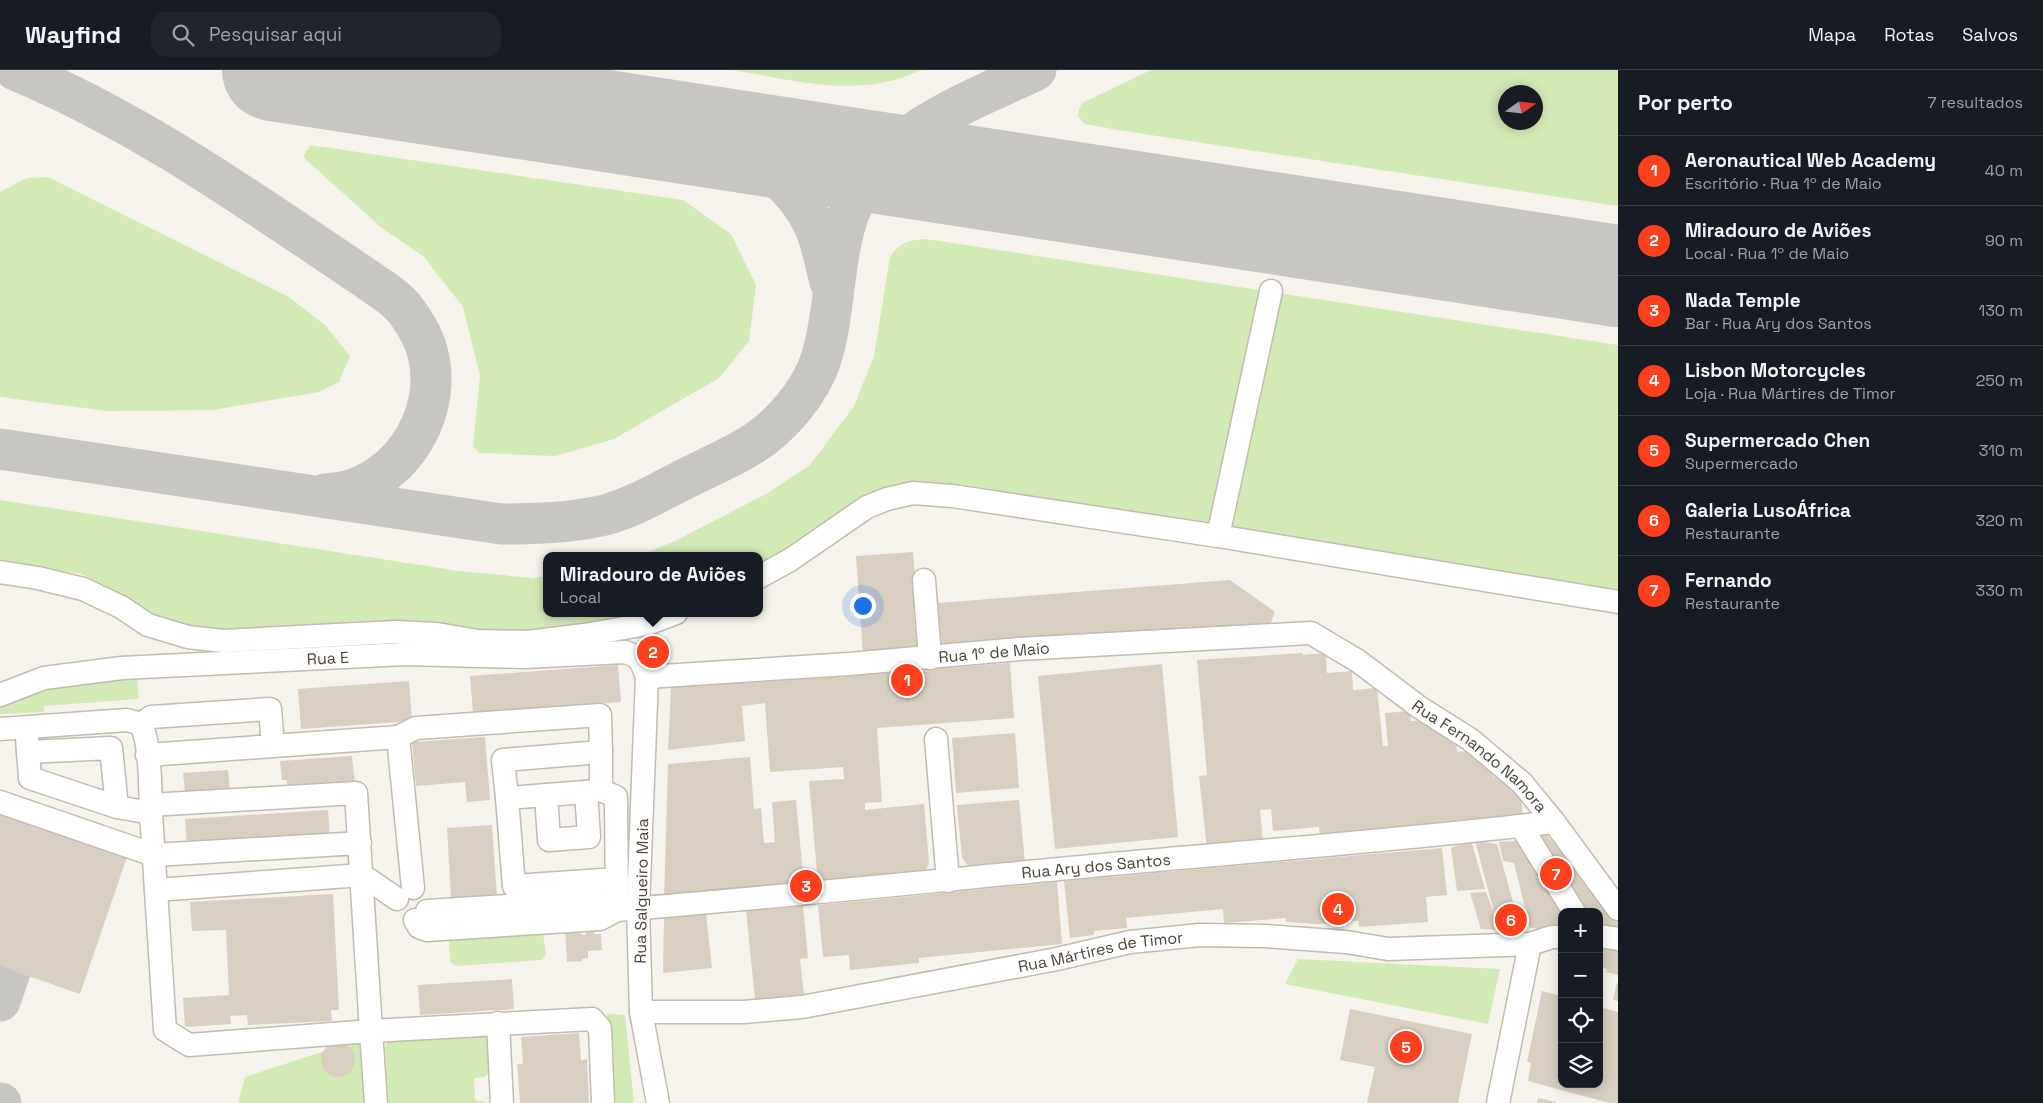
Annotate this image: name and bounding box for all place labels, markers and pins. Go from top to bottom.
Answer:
pin: 2 [637,633,669,671]
pin: 1 [891,661,923,699]
pin: 7 [1540,855,1572,893]
pin: 3 [790,867,822,905]
pin: 4 [1322,890,1354,928]
pin: 6 [1495,901,1527,939]
pin: 5 [1390,1028,1422,1066]

